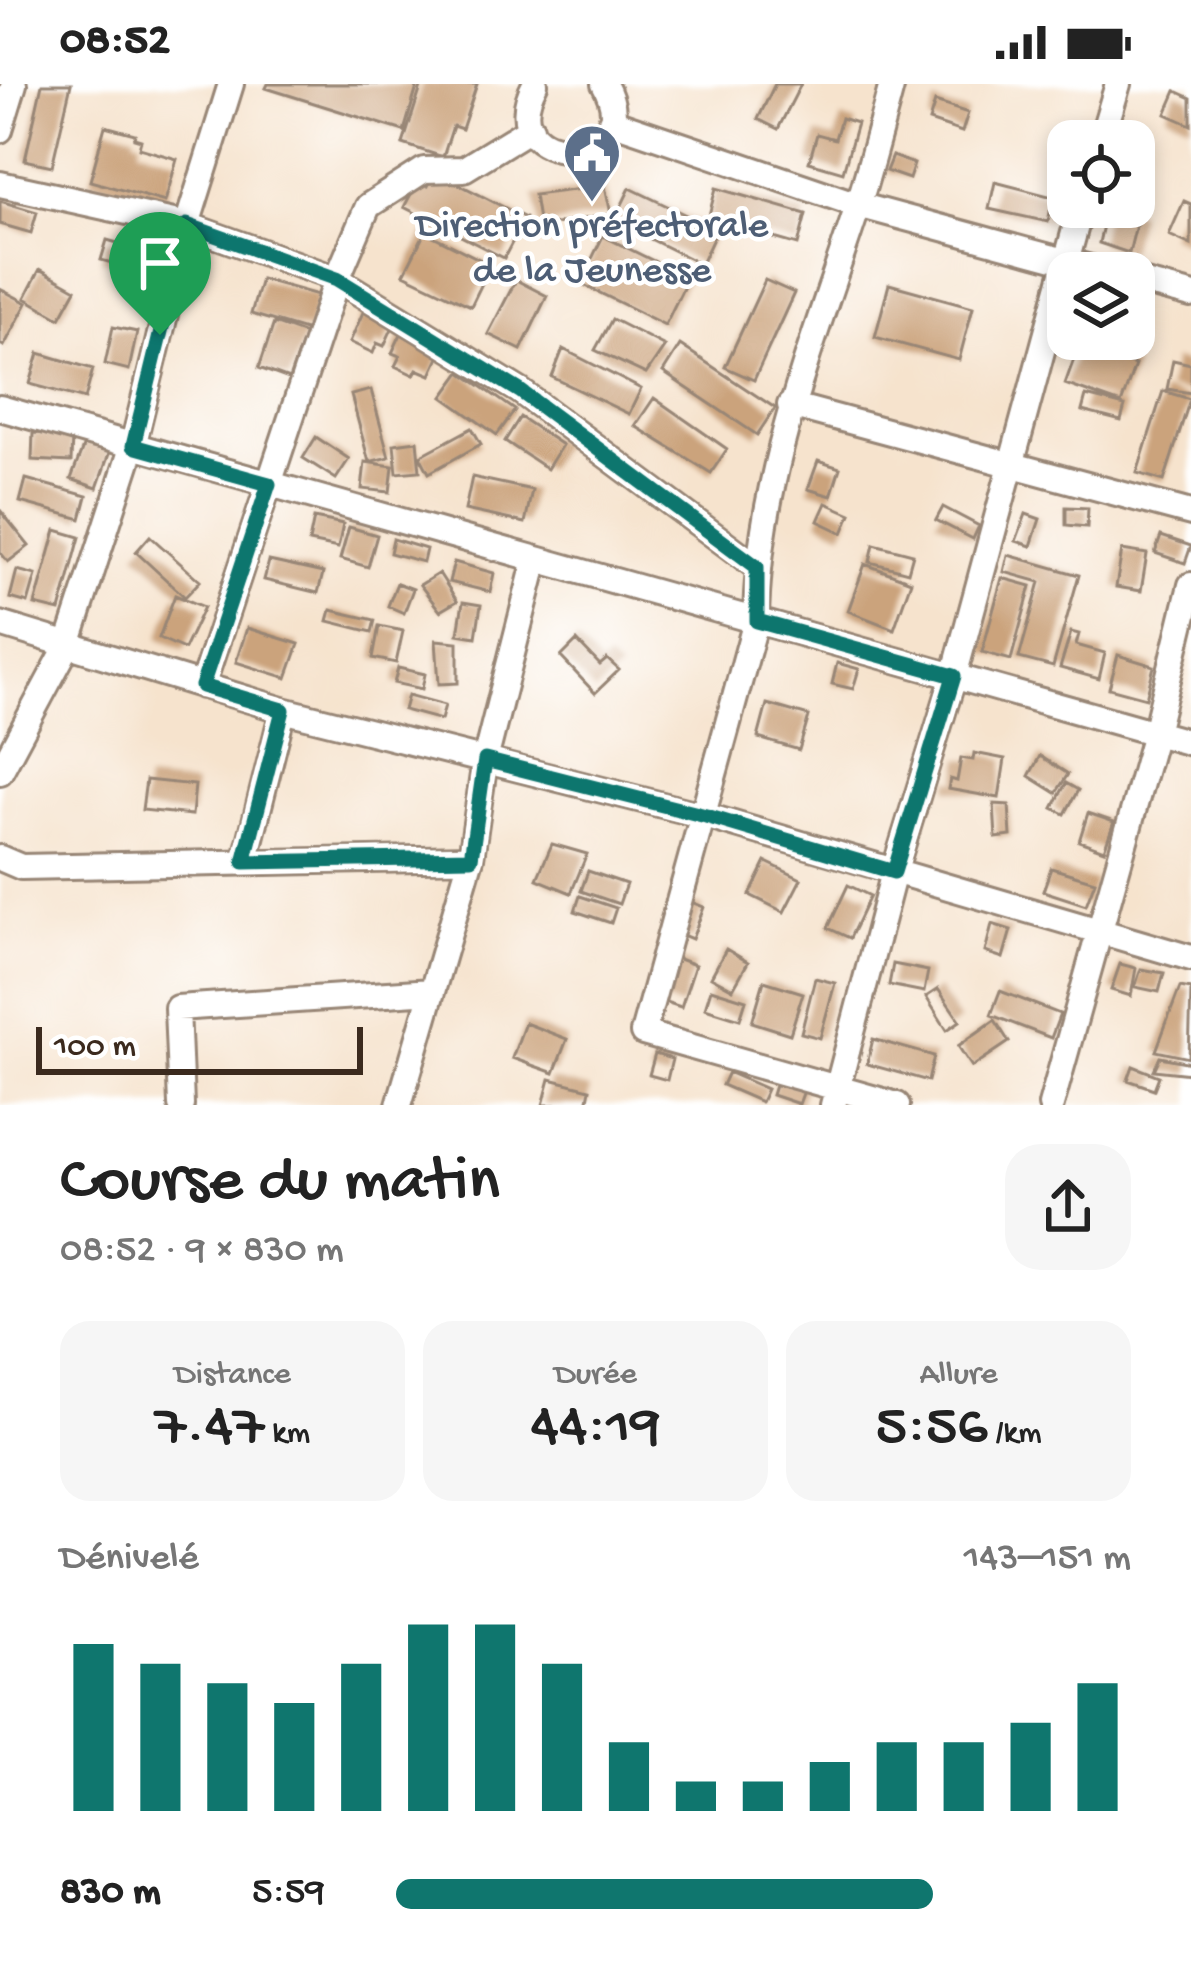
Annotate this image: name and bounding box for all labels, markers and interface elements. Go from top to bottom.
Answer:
text: 08:52 [60,16,170,69]
map controls [1047,120,1155,360]
button: locate [1047,120,1155,228]
public building icon: Direction préfectorale de la Jeunesse [561,122,623,204]
place label: Direction préfectorale de la Jeunesse [413,205,769,296]
pin [109,212,211,335]
icon: arrive [127,230,193,296]
button: layers [1047,252,1155,360]
scale bar [36,1021,363,1074]
text: 100 m [54,1029,136,1067]
button: share [1005,1144,1131,1270]
text: Course du matin [60,1145,500,1223]
text: 08:52 · 9 × 830 m [60,1229,344,1275]
text: Distance [174,1357,291,1395]
text: Durée [554,1357,637,1395]
text: Allure [919,1357,998,1395]
text: 7.47 [155,1395,264,1465]
text: 44:19 [531,1395,660,1465]
text: 5:56 [875,1395,988,1465]
text: km [264,1416,310,1454]
text: /km [988,1416,1042,1454]
text: Dénivelé [60,1537,199,1583]
text: 143–151 m [964,1537,1131,1583]
text: 830 m [60,1871,161,1917]
text: 5:59 [252,1871,325,1917]

